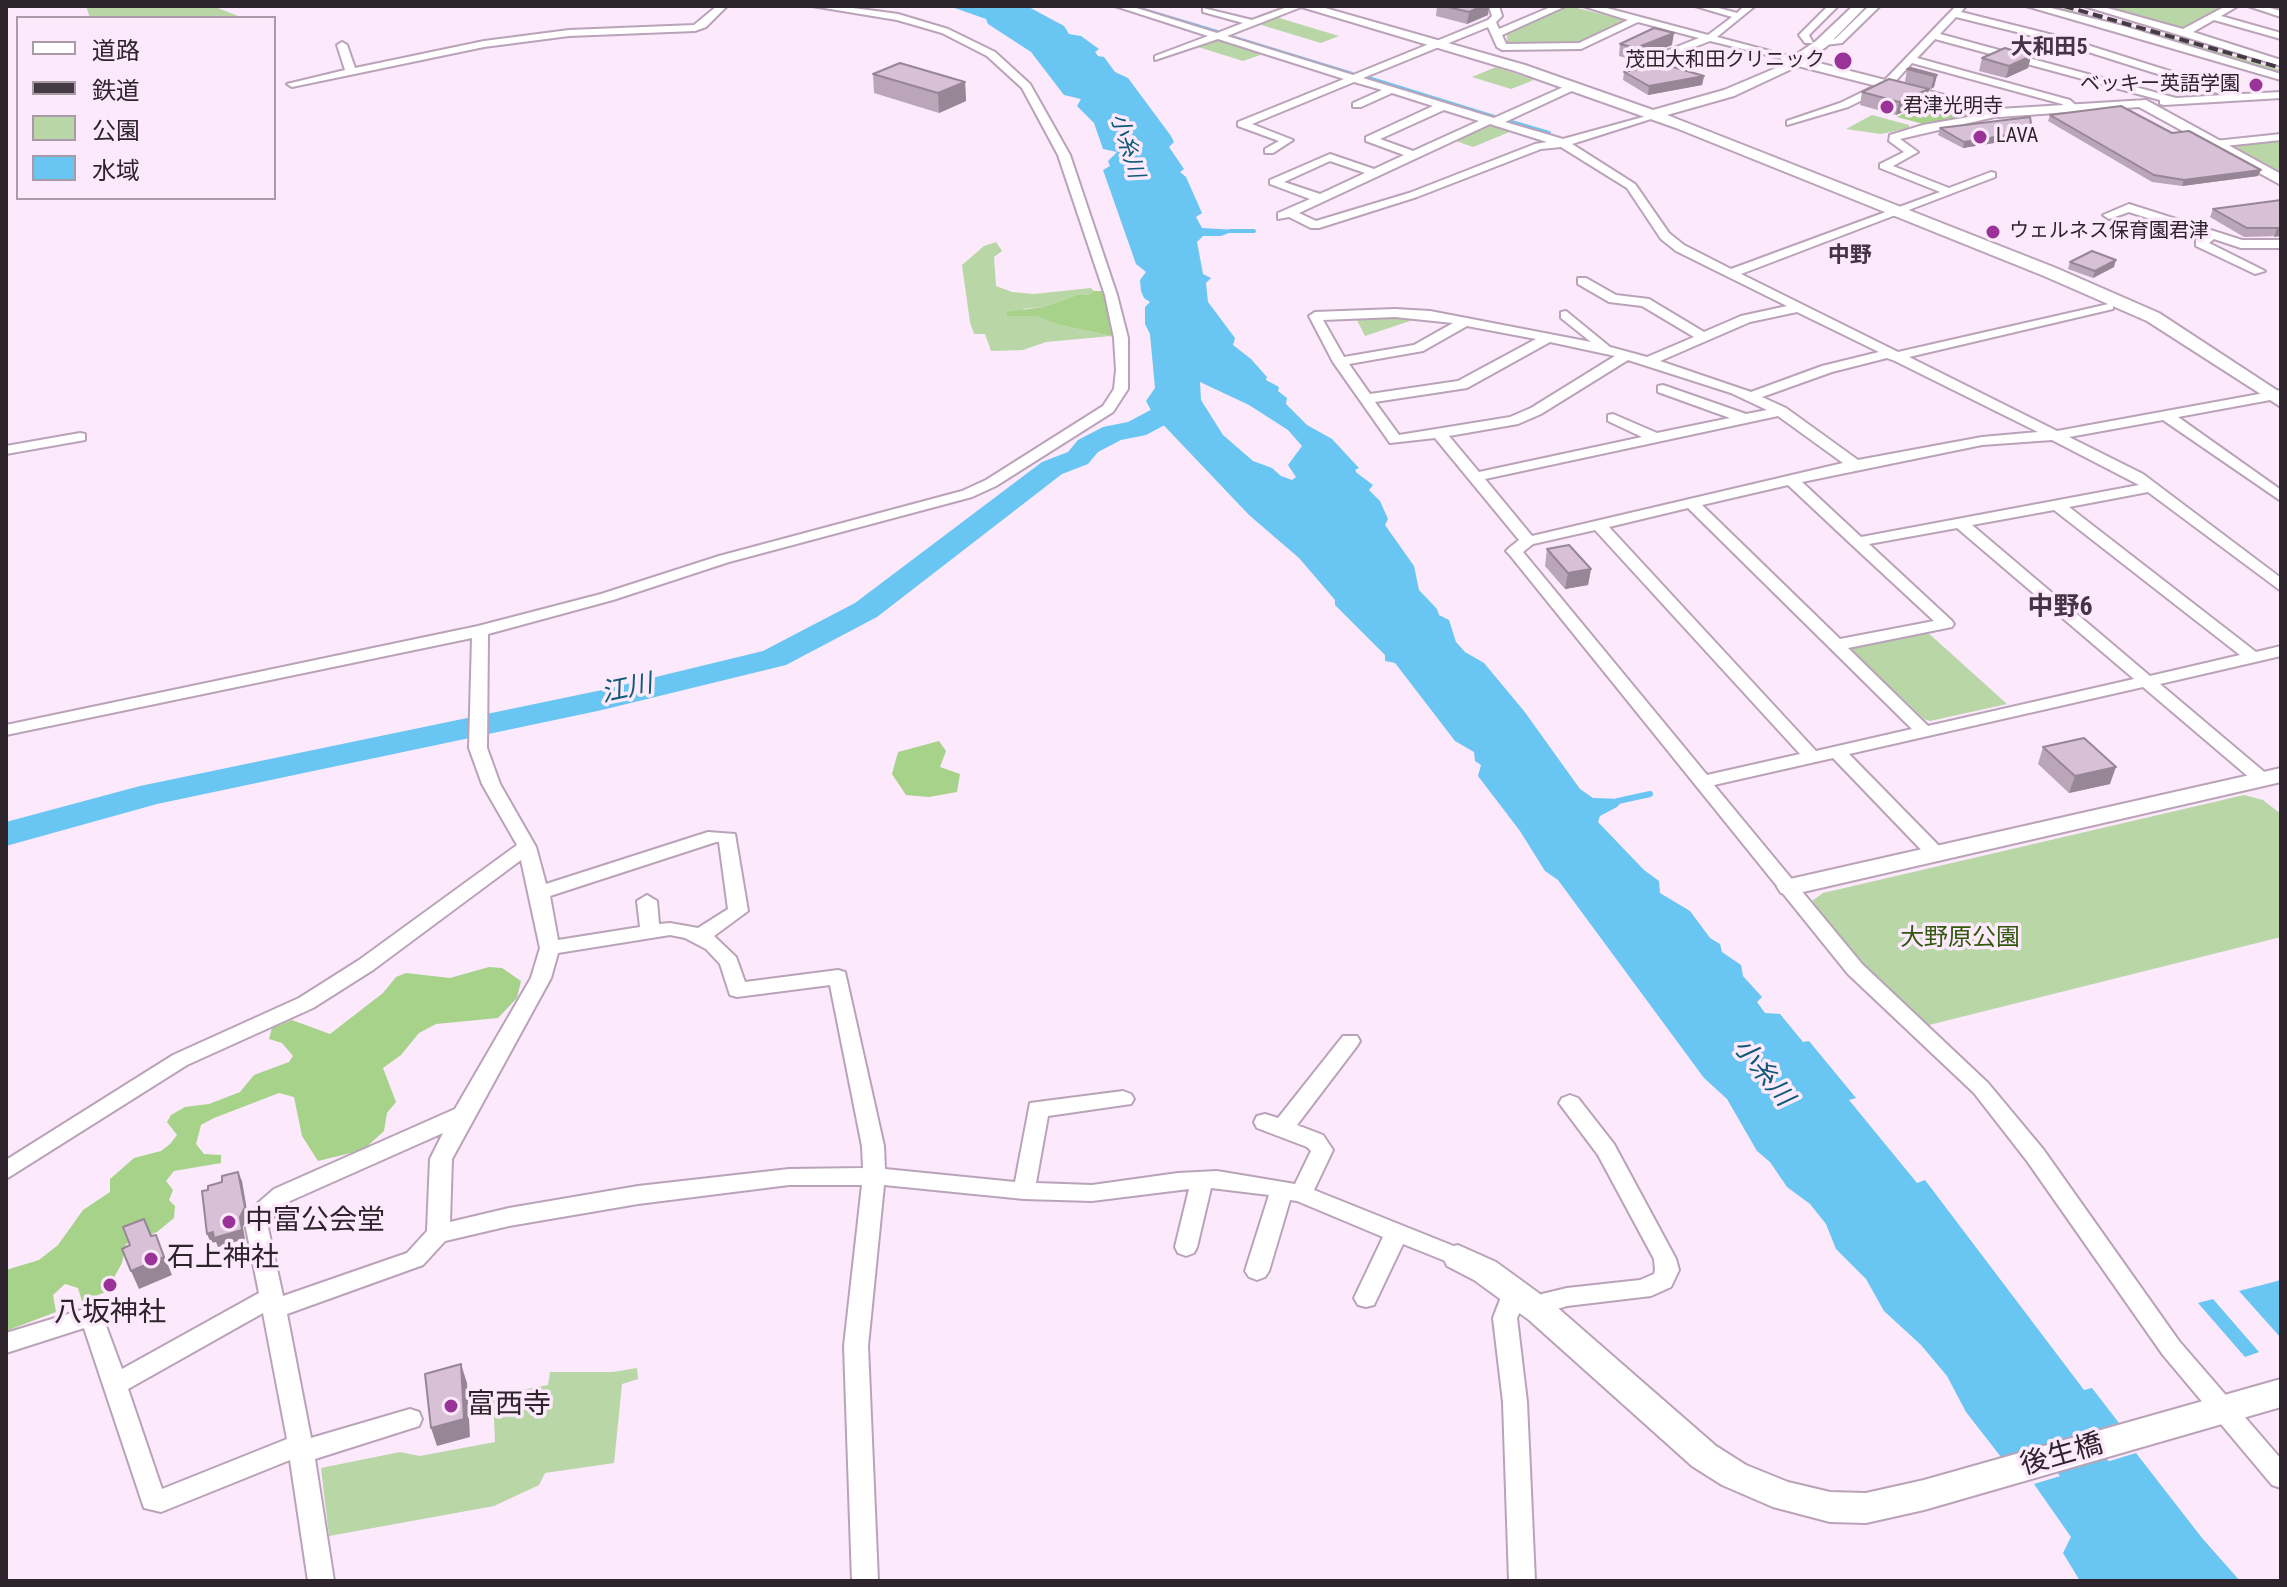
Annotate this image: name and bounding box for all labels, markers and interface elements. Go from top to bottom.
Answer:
legend [16,16,276,200]
district label: 大和田5 [2010,35,2088,61]
text: 道路 [92,37,140,65]
place label: 茂田大和田クリニック [1625,49,1825,73]
marker: 茂田大和田クリニック [1832,50,1854,72]
place label: ベッキー英語学園 [2080,73,2240,97]
marker: ベッキー英語学園 [2247,76,2265,94]
text: 鉄道 [92,77,140,105]
place label: 君津光明寺 [1903,95,2003,119]
marker: 君津光明寺 [1878,98,1896,116]
water label: 小糸川 [1104,111,1148,181]
text: 公園 [92,117,140,145]
place label: LAVA [1996,125,2038,149]
marker: LAVA [1971,128,1989,146]
text: 水域 [92,157,140,185]
place label: ウェルネス保育園君津 [2009,220,2209,244]
marker: ウェルネス保育園君津 [1984,223,2002,241]
district label: 中野 [1828,243,1872,269]
district label: 中野6 [2027,592,2093,624]
water label: 江川 [598,669,656,711]
park label: 大野原公園 [1900,925,2020,953]
water label: 小糸川 [1725,1033,1799,1113]
place label: 中富公会堂 [245,1205,385,1239]
marker: 中富公会堂 [220,1213,238,1231]
place label: 石上神社 [167,1242,279,1276]
marker: 石上神社 [142,1250,160,1268]
marker: 八坂神社 [101,1276,119,1294]
place label: 八坂神社 [54,1297,166,1331]
place label: 富西寺 [467,1389,551,1423]
marker: 富西寺 [442,1397,460,1415]
street label: 後生橋 [2017,1428,2107,1484]

